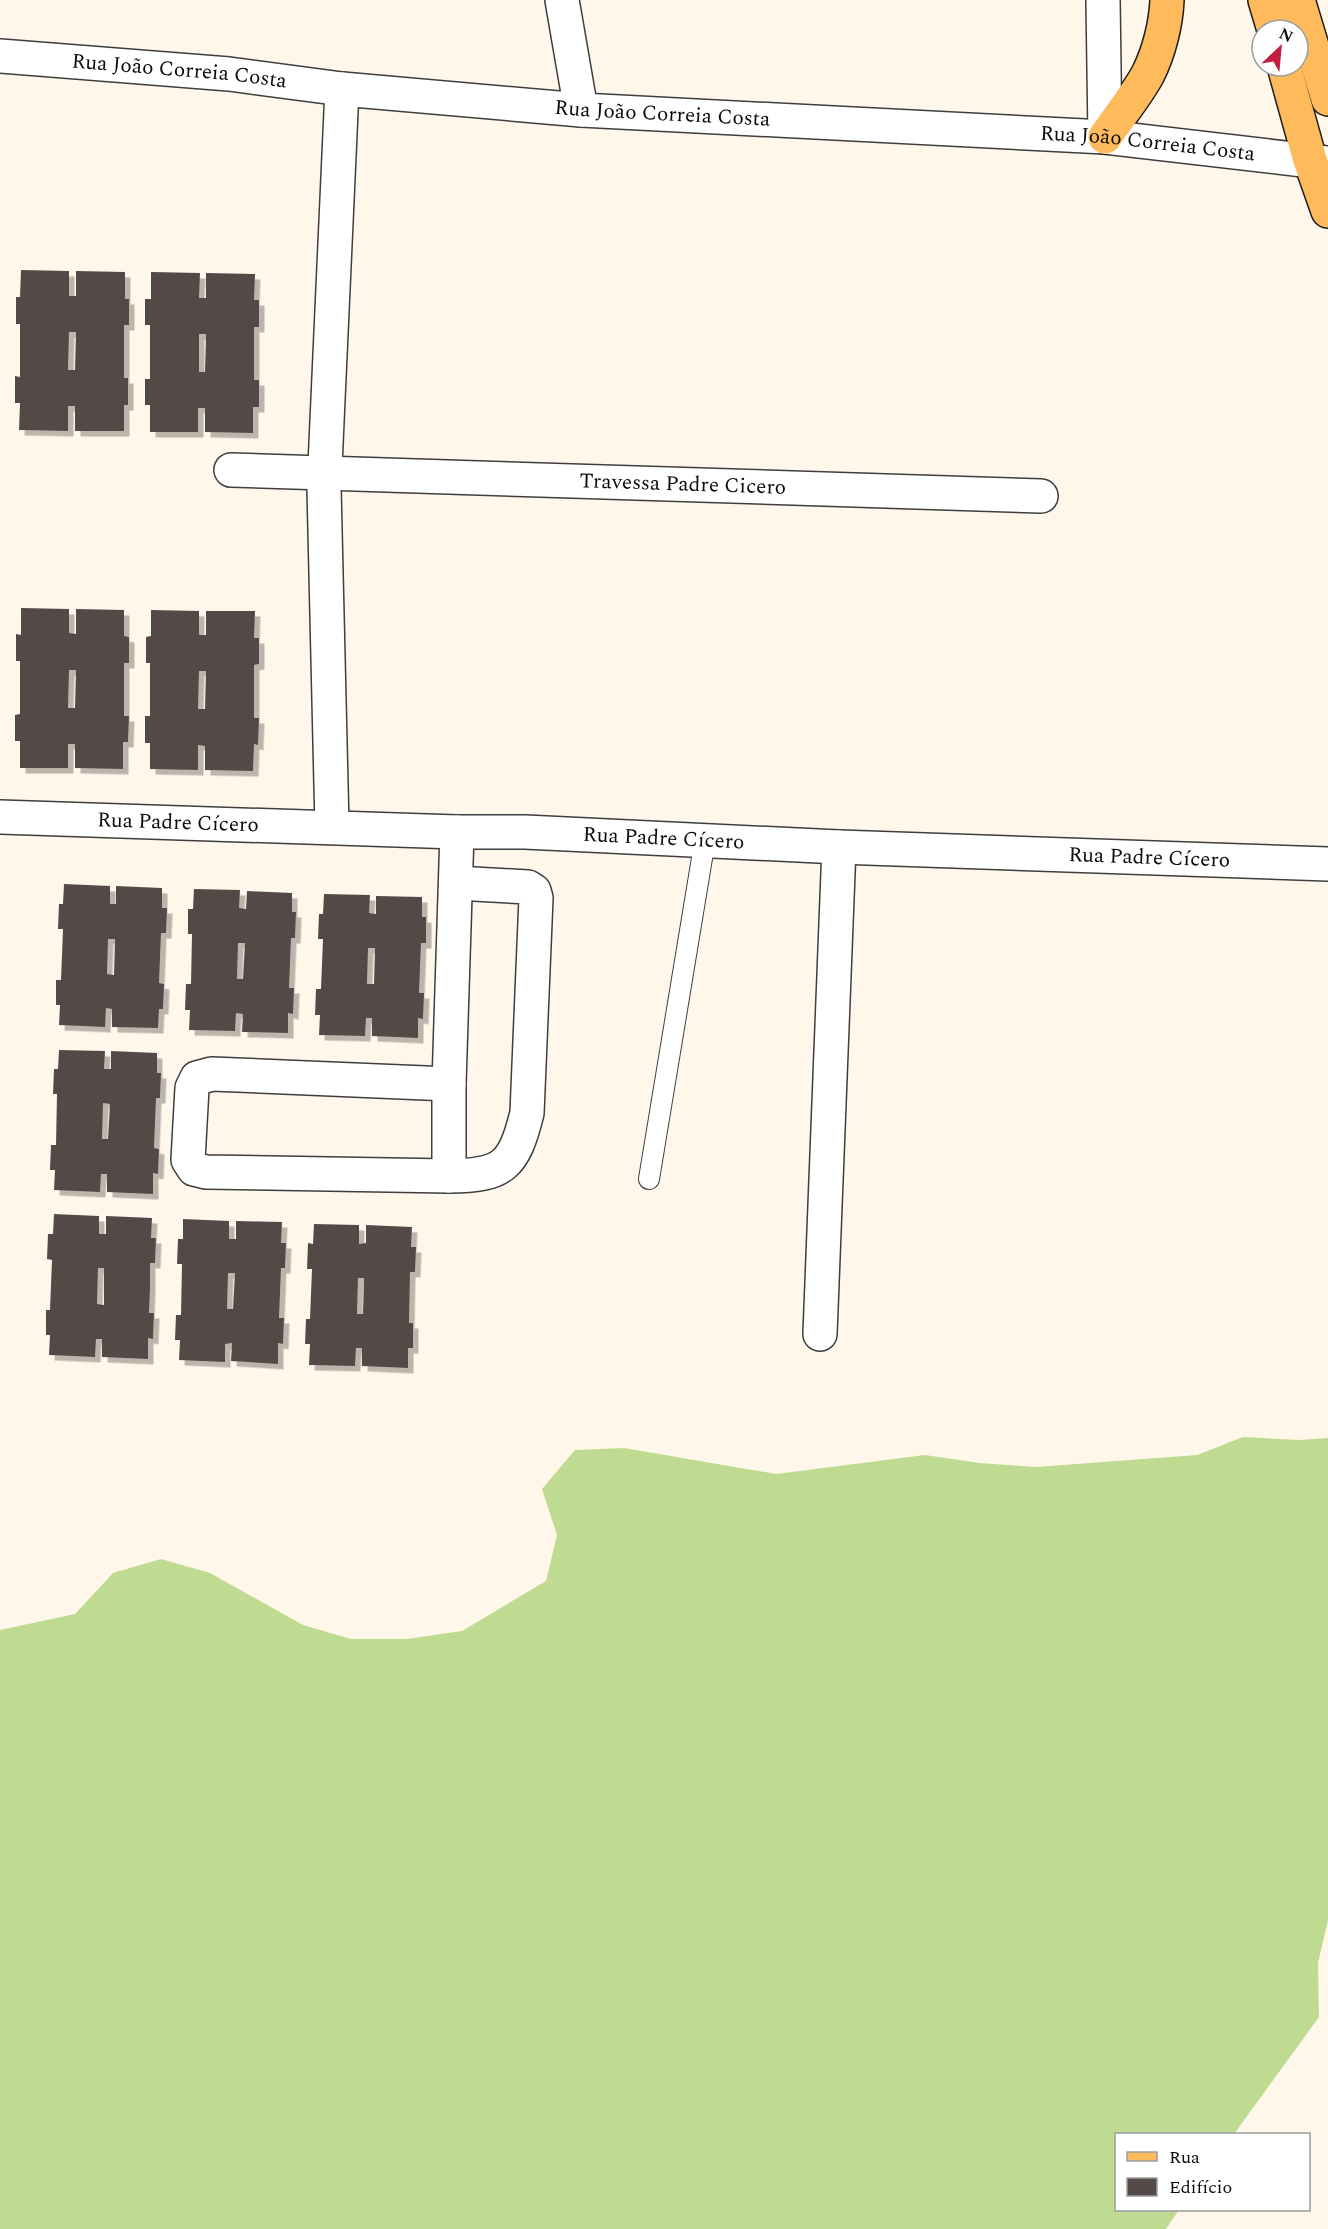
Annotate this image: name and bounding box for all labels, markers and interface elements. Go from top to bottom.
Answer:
north arrow [1250,18,1310,78]
text: N [1275,22,1297,49]
street label: Rua João Correia Costa [70,46,290,98]
street label: Rua João Correia Costa [553,92,772,136]
street label: Rua João Correia Costa [1039,118,1257,170]
street label: Travessa Padre Cicero [579,465,787,504]
street label: Rua Padre Cícero [97,804,259,841]
street label: Rua Padre Cícero [582,819,745,858]
street label: Rua Padre Cícero [1068,839,1231,877]
legend [1115,2133,1310,2211]
text: Rua [1169,2144,1200,2171]
text: Edifício [1169,2174,1232,2201]

